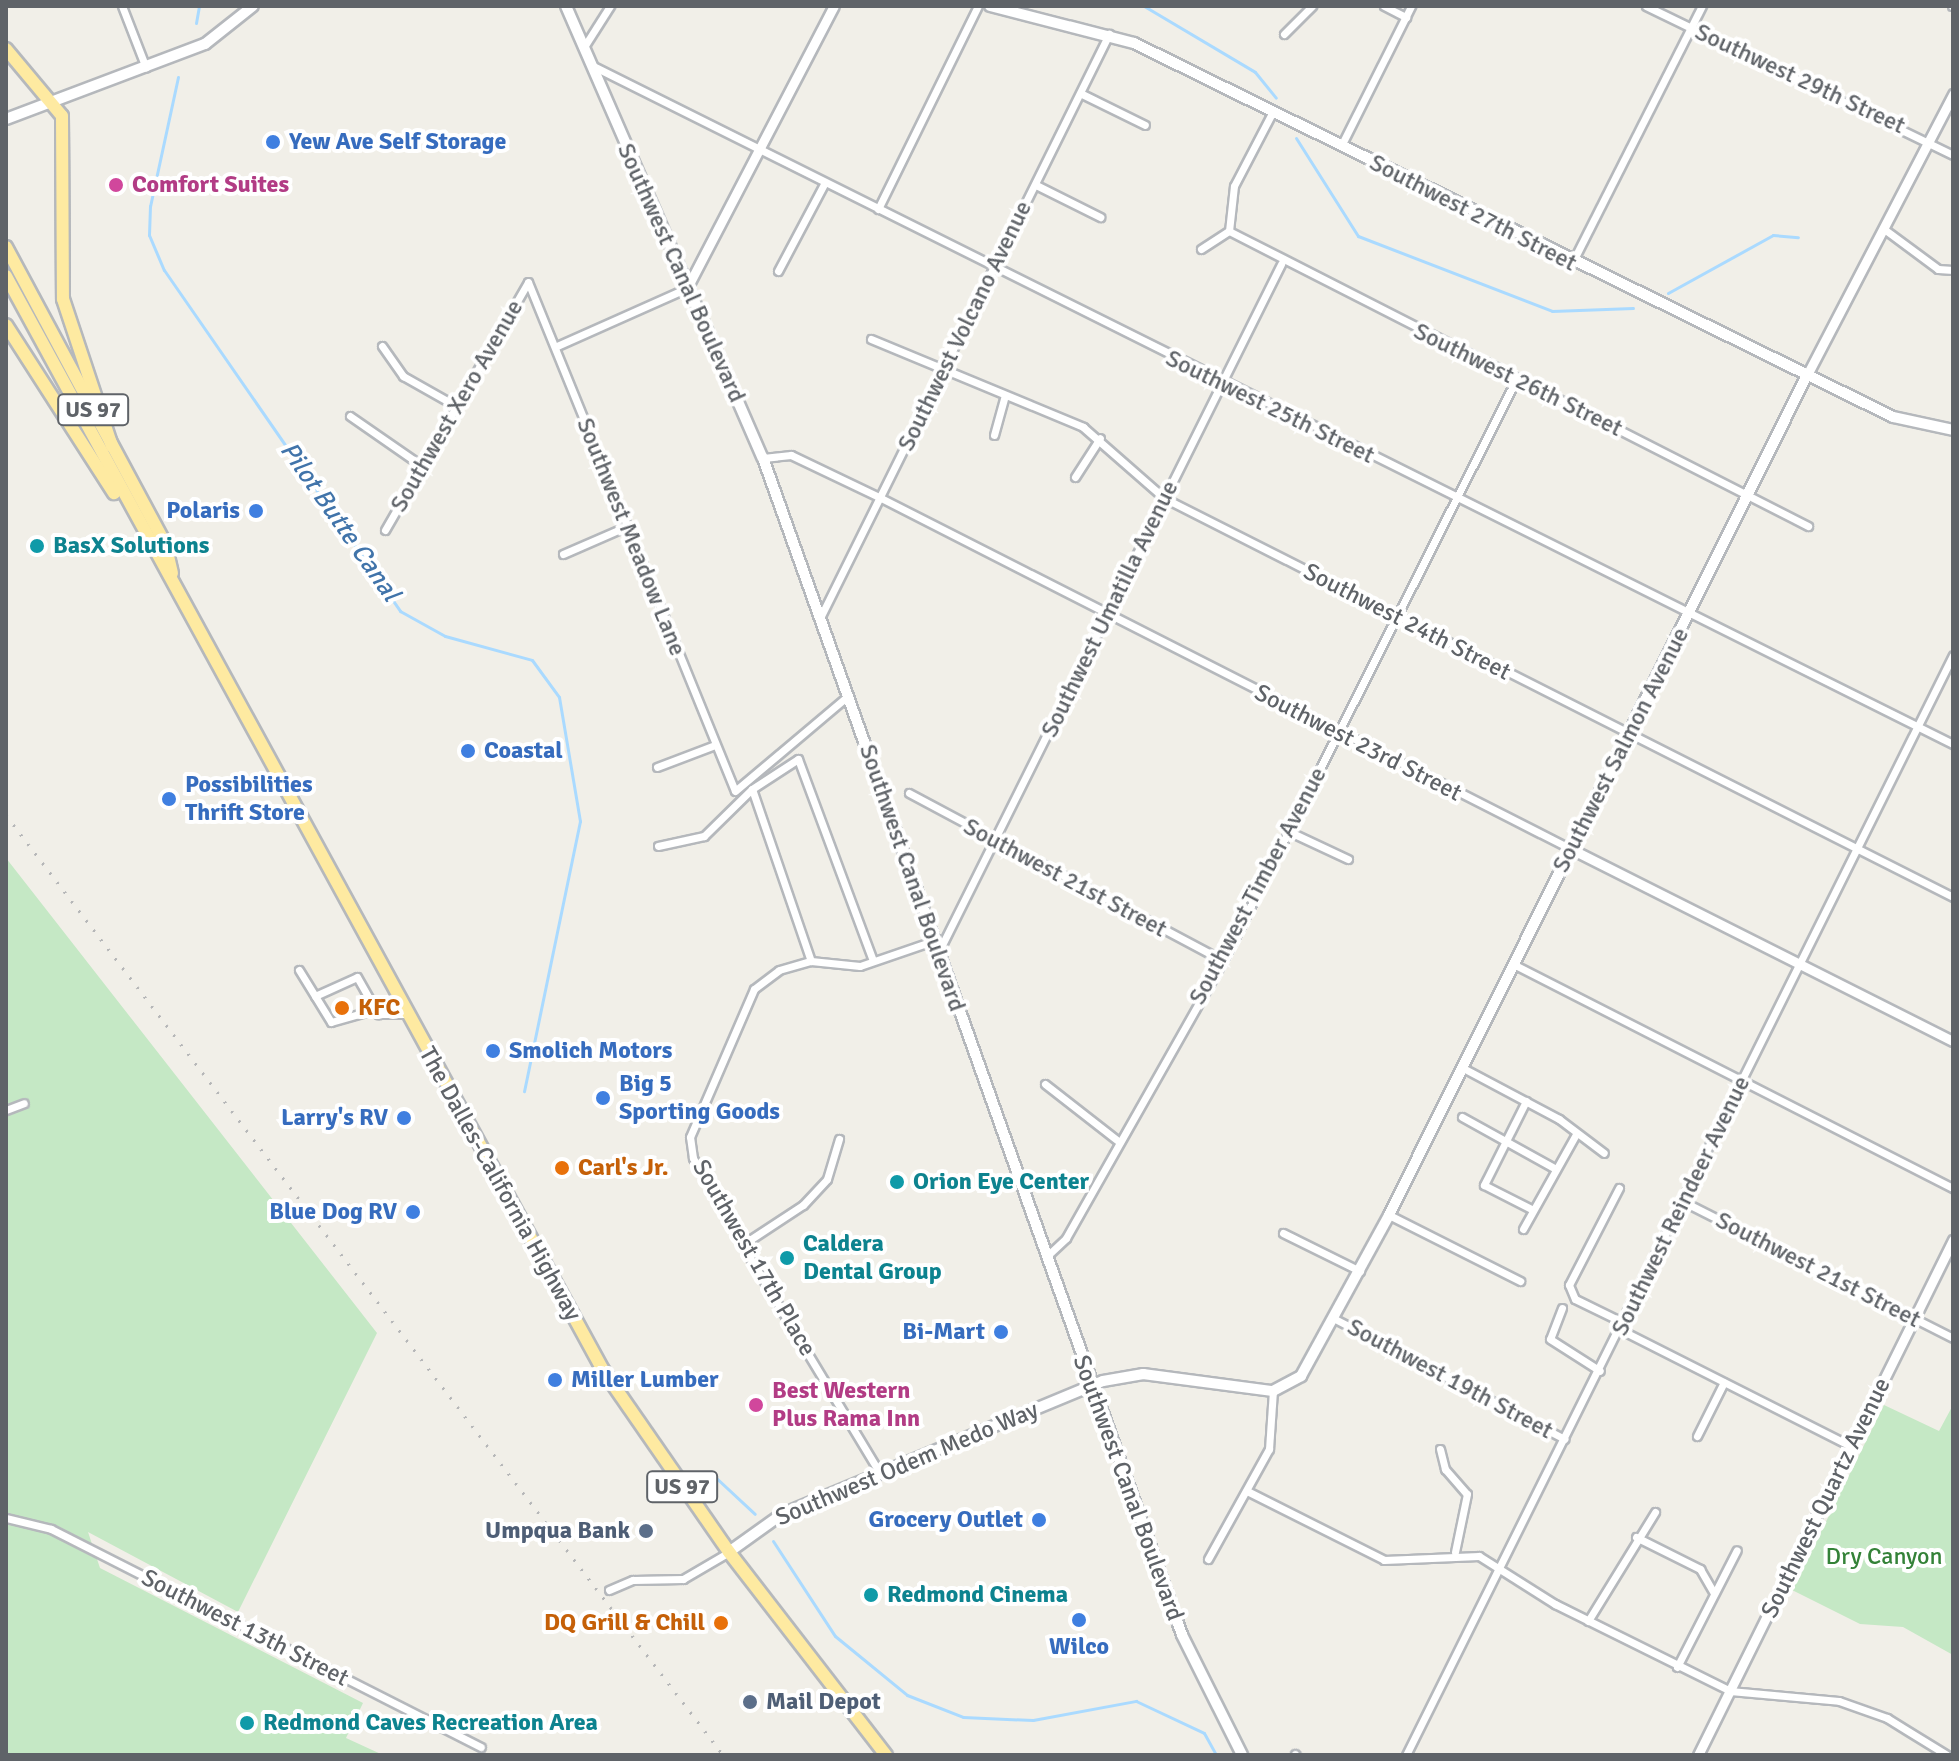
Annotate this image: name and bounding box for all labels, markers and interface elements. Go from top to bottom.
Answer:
street label: Southwest 29th Street [1690,18,1910,140]
place label: Yew Ave Self Storage [289,128,506,156]
marker: Yew Ave Self Storage [264,133,282,151]
street label: Southwest Canal Boulevard [611,139,751,407]
street label: Southwest 27th Street [1365,148,1581,278]
place label: Comfort Suites [132,171,289,199]
marker: Comfort Suites [107,176,125,194]
street label: Southwest Volcano Avenue [892,196,1038,456]
street label: Southwest Xero Avenue [385,295,529,517]
street label: Southwest 26th Street [1409,317,1627,443]
street label: Southwest 25th Street [1161,344,1379,470]
road number: US 97 [57,392,129,428]
street label: Southwest Meadow Lane [570,414,692,660]
water label: Pilot Butte Canal [272,436,406,608]
street label: Southwest Umatilla Avenue [1035,476,1185,742]
place label: Polaris [166,497,240,525]
marker: Polaris [247,502,265,520]
place label: BasX Solutions [53,532,209,560]
marker: BasX Solutions [28,537,46,555]
street label: Southwest 24th Street [1299,557,1515,687]
street label: Southwest Salmon Avenue [1547,623,1695,877]
street label: Southwest 23rd Street [1250,678,1466,808]
place label: Coastal [484,737,563,765]
street label: Southwest Canal Boulevard [853,741,971,1015]
marker: Coastal [459,742,477,760]
street label: Southwest Timber Avenue [1183,762,1333,1010]
place label: Possibilities Thrift Store [185,771,313,827]
marker: Possibilities Thrift Store [160,790,178,808]
street label: Southwest 21st Street [959,812,1171,944]
place label: KFC [358,994,400,1022]
marker: KFC [333,999,351,1017]
place label: Smolich Motors [509,1037,672,1065]
street label: The Dalles-California Highway [413,1042,587,1326]
marker: Smolich Motors [484,1042,502,1060]
place label: Big 5 Sporting Goods [619,1070,780,1126]
street label: Southwest Reindeer Avenue [1606,1072,1756,1340]
marker: Big 5 Sporting Goods [594,1089,612,1107]
place label: Larry's RV [281,1104,388,1132]
marker: Larry's RV [395,1109,413,1127]
place label: Carl's Jr. [578,1154,669,1182]
street label: Southwest 17th Place [686,1155,822,1361]
marker: Carl's Jr. [553,1159,571,1177]
place label: Orion Eye Center [913,1168,1089,1196]
marker: Orion Eye Center [888,1173,906,1191]
place label: Blue Dog RV [269,1198,397,1226]
marker: Blue Dog RV [404,1203,422,1221]
street label: Southwest 21st Street [1711,1206,1925,1334]
place label: Caldera Dental Group [803,1230,942,1286]
marker: Caldera Dental Group [778,1249,796,1267]
street label: Southwest 19th Street [1342,1313,1558,1445]
place label: Bi-Mart [902,1318,985,1346]
marker: Bi-Mart [992,1323,1010,1341]
street label: Southwest Canal Boulevard [1067,1351,1189,1625]
place label: Miller Lumber [571,1366,719,1394]
marker: Miller Lumber [546,1371,564,1389]
street label: Southwest Quartz Avenue [1755,1373,1897,1623]
place label: Best Western Plus Rama Inn [772,1377,920,1433]
marker: Best Western Plus Rama Inn [747,1396,765,1414]
street label: Southwest Odem Medo Way [771,1396,1043,1532]
road number: US 97 [646,1469,718,1505]
place label: Grocery Outlet [869,1506,1023,1534]
marker: Grocery Outlet [1030,1511,1048,1529]
place label: Umpqua Bank [485,1517,630,1545]
marker: Umpqua Bank [637,1522,655,1540]
park label: Dry Canyon [1825,1543,1943,1571]
street label: Southwest 13th Street [137,1563,353,1693]
place label: Redmond Cinema [887,1581,1068,1609]
marker: Redmond Cinema [862,1586,880,1604]
place label: DQ Grill & Chill [544,1609,705,1637]
marker: Wilco [1070,1611,1088,1629]
marker: DQ Grill & Chill [712,1614,730,1632]
place label: Wilco [1049,1633,1109,1661]
place label: Mail Depot [766,1688,881,1716]
marker: Mail Depot [741,1693,759,1711]
place label: Redmond Caves Recreation Area [263,1709,598,1737]
marker: Redmond Caves Recreation Area [238,1714,256,1732]

